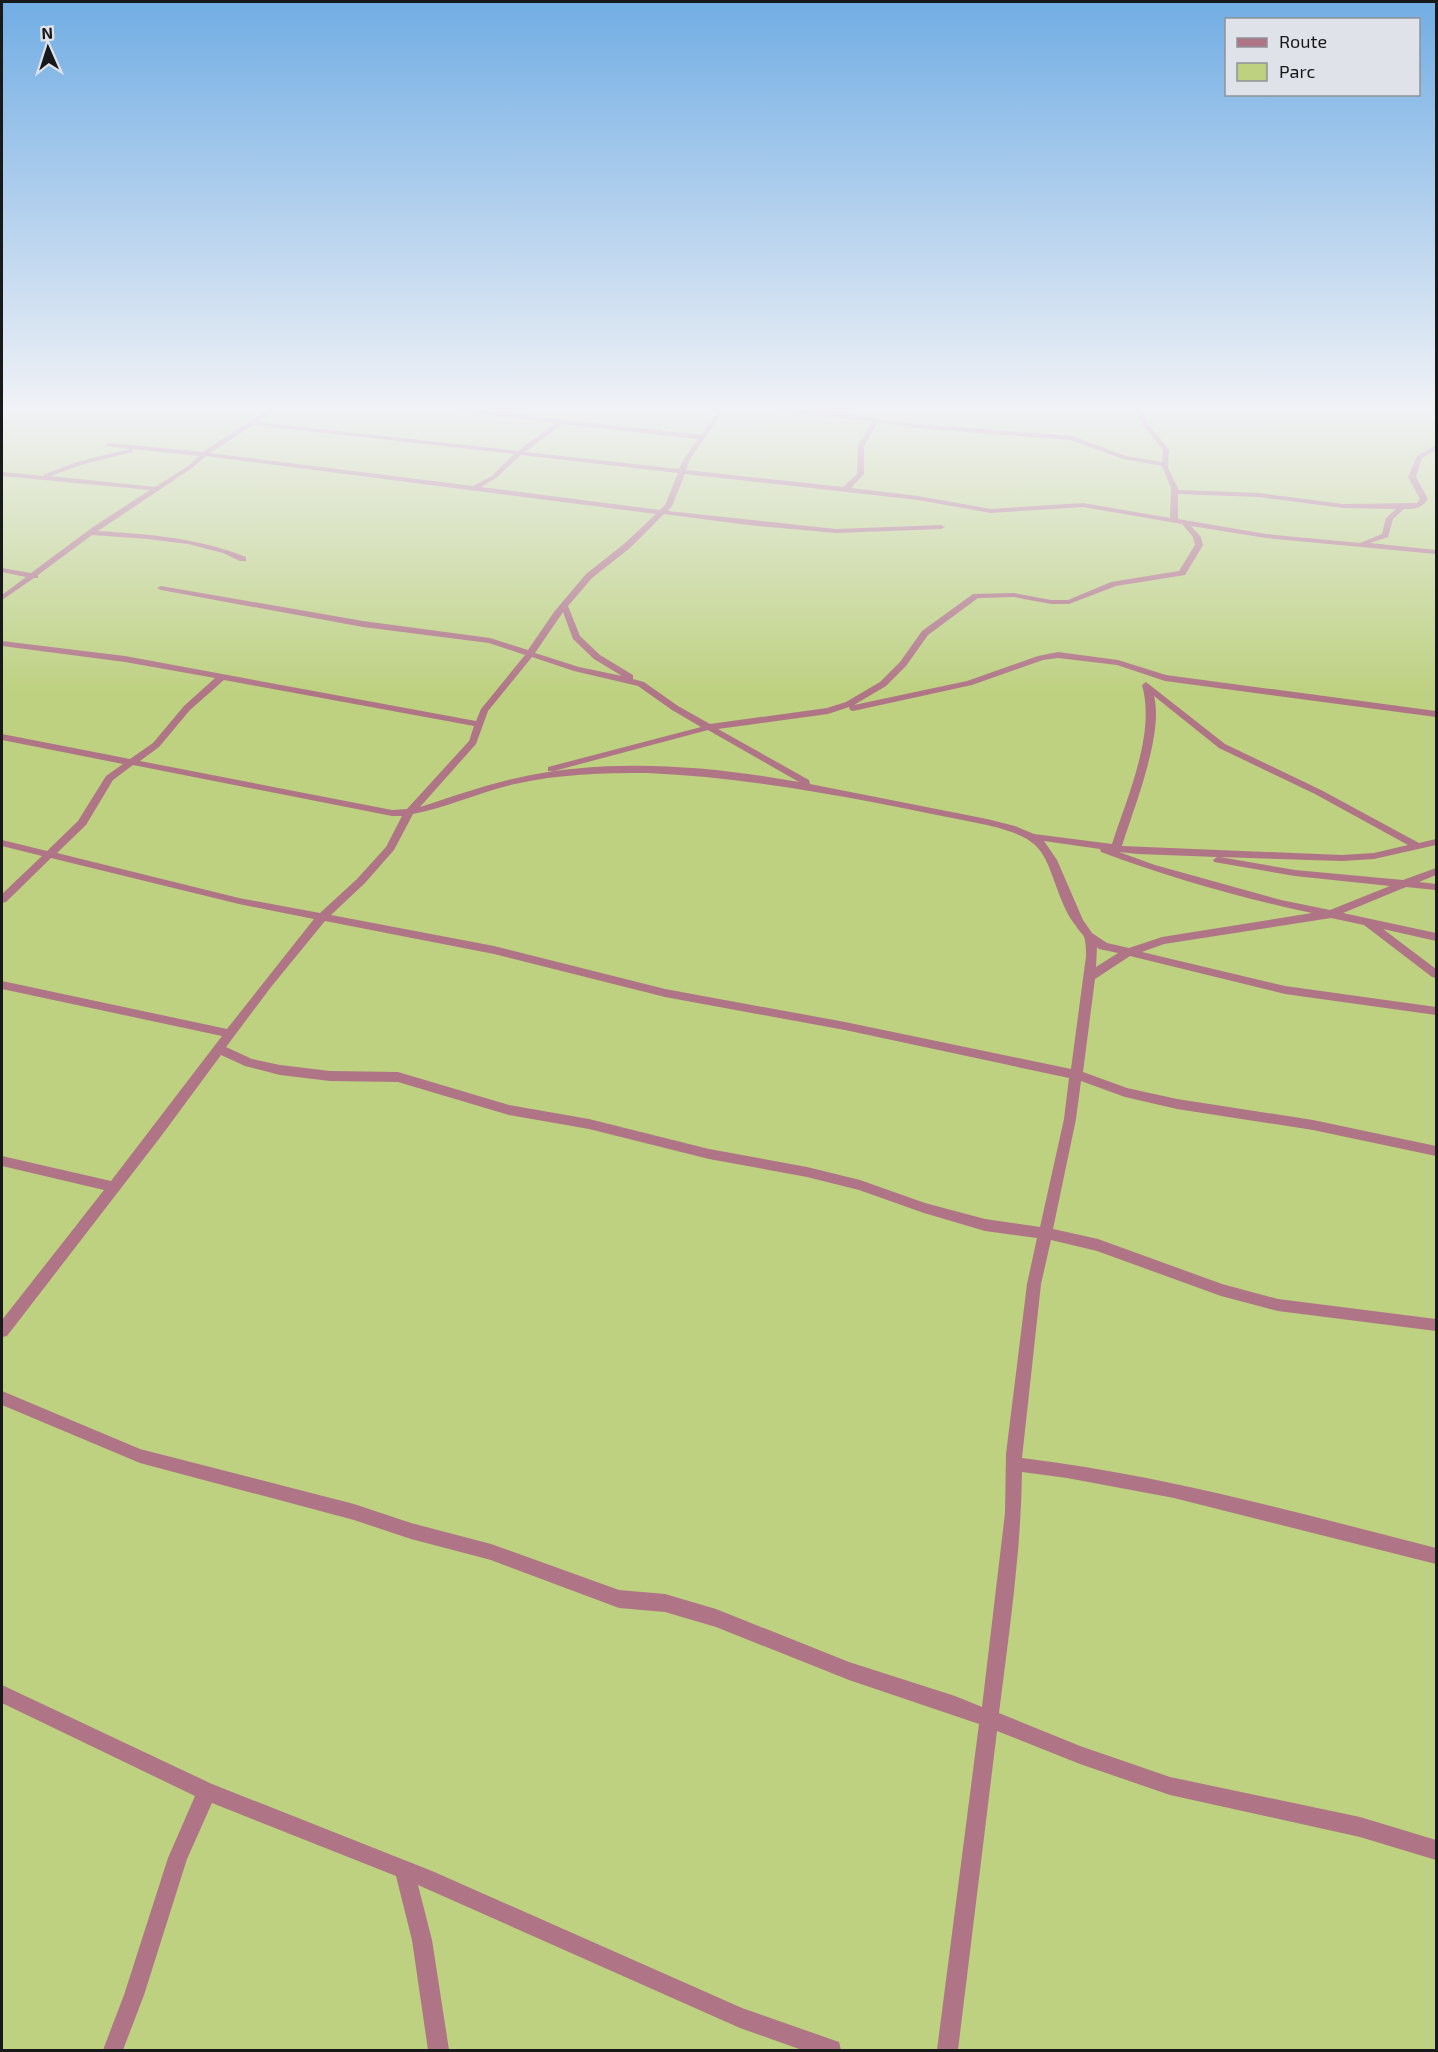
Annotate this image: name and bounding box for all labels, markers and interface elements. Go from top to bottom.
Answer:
north arrow [18,18,78,78]
legend [1225,18,1420,96]
text: N [41,23,53,42]
text: Route [1279,30,1327,52]
text: Parc [1279,60,1315,82]

